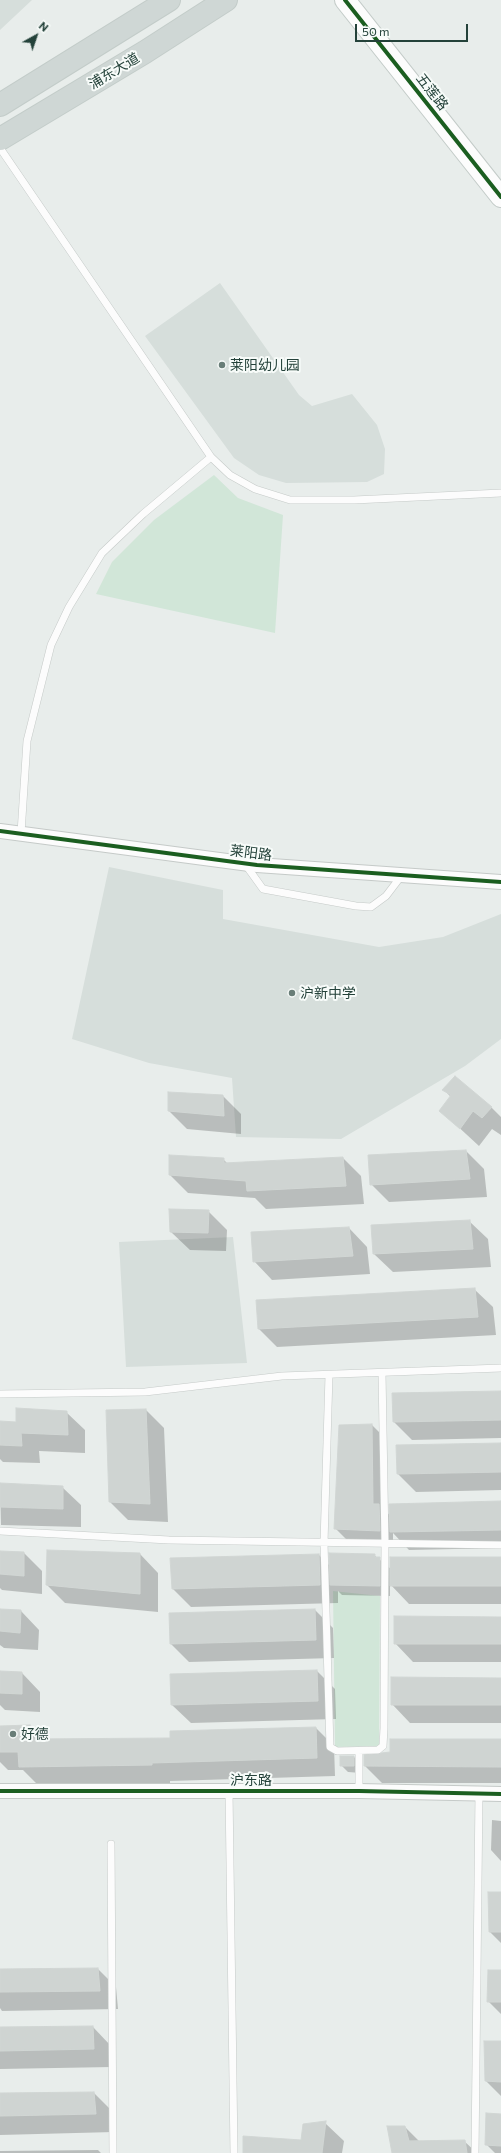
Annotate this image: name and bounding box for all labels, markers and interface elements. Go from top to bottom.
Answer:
north arrow [16,16,56,56]
scale bar [357,16,470,42]
text: N [37,19,51,34]
text: 50 m [362,24,390,38]
street label: 浦东大道 [86,49,142,93]
street label: 五莲路 [412,70,452,114]
place label: 莱阳幼儿园 [230,357,300,373]
marker: 莱阳幼儿园 [217,360,227,370]
street label: 莱阳路 [229,842,273,864]
place label: 沪新中学 [300,985,356,1001]
marker: 沪新中学 [287,988,297,998]
place label: 好德 [21,1726,49,1742]
marker: 好德 [8,1729,18,1739]
street label: 沪东路 [230,1772,272,1788]

